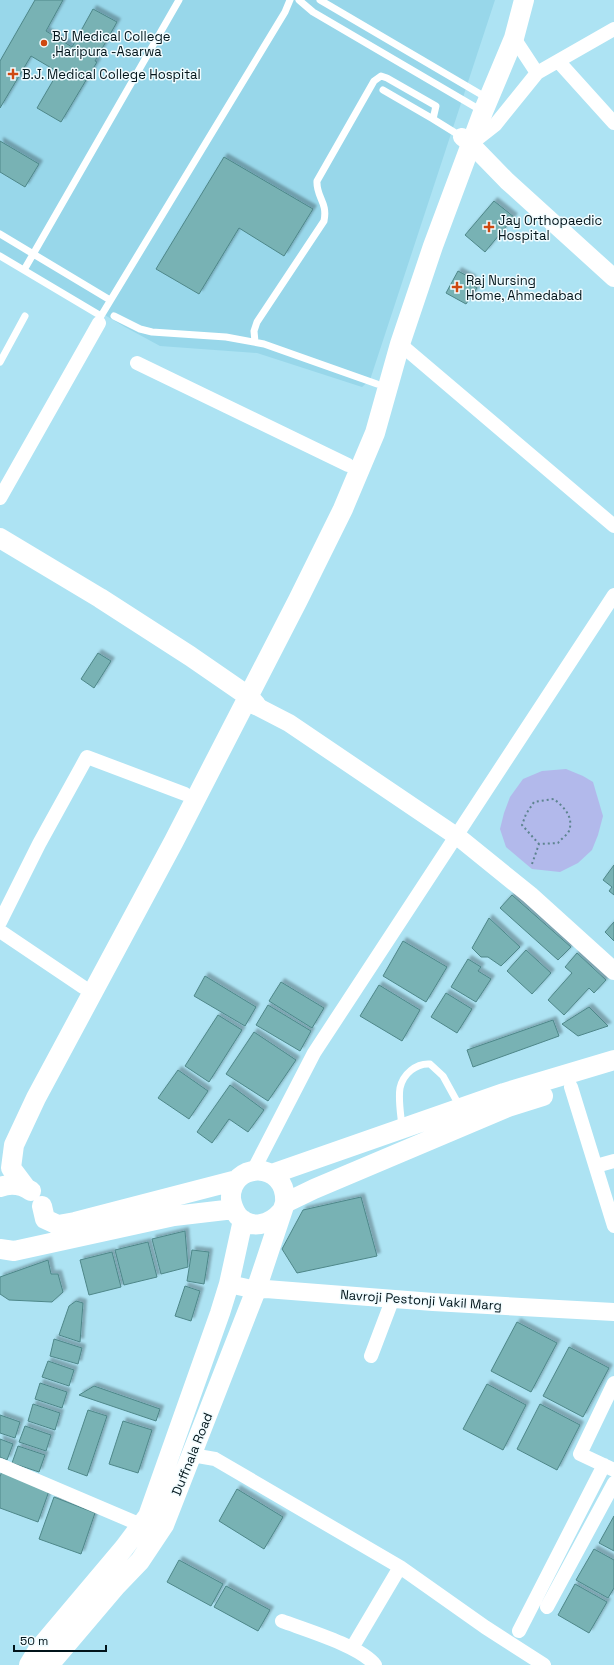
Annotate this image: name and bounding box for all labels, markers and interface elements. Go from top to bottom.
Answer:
place label: BJ Medical College ,Haripura -Asarwa [52,28,170,60]
marker: BJ Medical College ,Haripura -Asarwa [39,38,49,48]
place label: B.J. Medical College Hospital [22,66,201,83]
marker: B.J. Medical College Hospital [7,68,19,80]
place label: Jay Orthopaedic Hospital [498,212,603,244]
marker: Jay Orthopaedic Hospital [483,221,495,233]
place label: Raj Nursing Home, Ahmedabad [466,272,582,304]
marker: Raj Nursing Home, Ahmedabad [451,281,463,293]
street label: Navroji Pestonji Vakil Marg [340,1286,502,1314]
street label: Duffnala Road [168,1410,216,1498]
scale bar [14,1627,106,1653]
text: 50 m [20,1633,48,1649]

